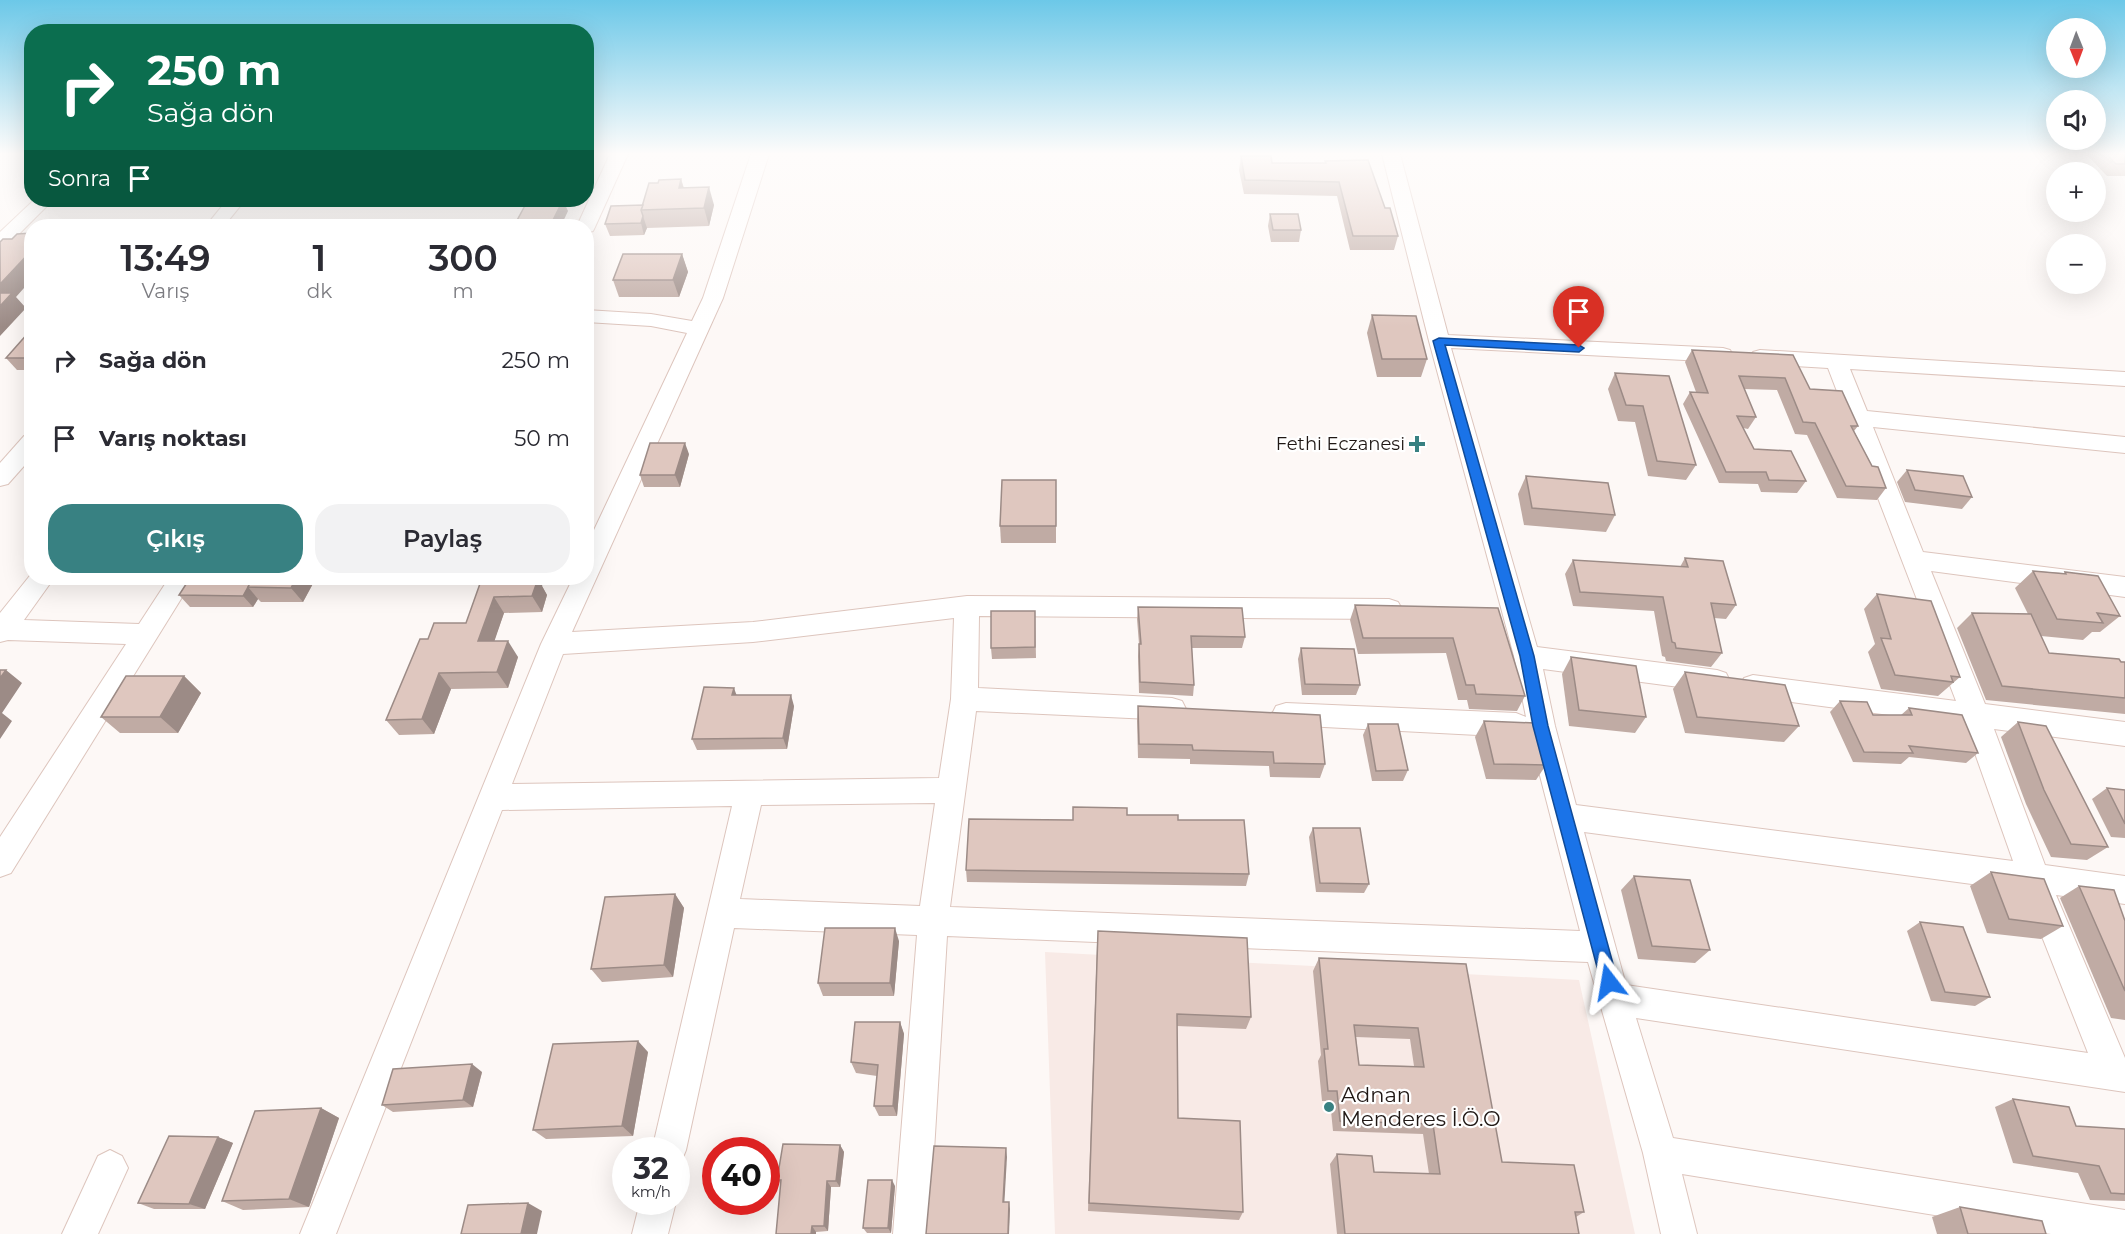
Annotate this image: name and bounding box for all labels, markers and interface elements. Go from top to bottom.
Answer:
north arrow [2046,18,2106,78]
map controls [2046,18,2106,294]
text: 250 m [147,44,281,96]
icon: right [48,48,126,126]
button: sound [2046,90,2106,150]
text: Sağa dön [147,96,275,129]
icon: arrive [123,162,156,195]
button: + [2046,162,2106,222]
text: Sonra [48,165,111,192]
button: − [2046,234,2106,294]
text: 13:49 [120,236,210,280]
text: 1 [313,236,326,280]
text: 300 [428,236,498,280]
text: Varış [141,279,189,303]
text: dk [307,279,332,303]
text: m [452,279,474,303]
pin [1553,286,1604,348]
icon: arrive [1562,295,1595,328]
icon: right [48,344,81,377]
text: Sağa dön [99,347,207,374]
text: 250 m [501,347,570,374]
icon: arrive [48,422,81,455]
text: Varış noktası [99,425,247,452]
text: 50 m [514,425,570,452]
place label: Fethi Eczanesi [1276,433,1405,455]
marker: Fethi Eczanesi [1410,437,1424,451]
button: Çıkış [48,504,303,573]
button: Paylaş [315,504,570,573]
position arrow [1577,950,1641,1014]
place label: Adnan Menderes İ.Ö.O [1341,1082,1501,1131]
marker: Adnan Menderes İ.Ö.O [1322,1100,1336,1114]
speed limit sign: 40 [702,1137,780,1215]
text: 32 [633,1150,669,1187]
text: km/h [631,1182,671,1201]

